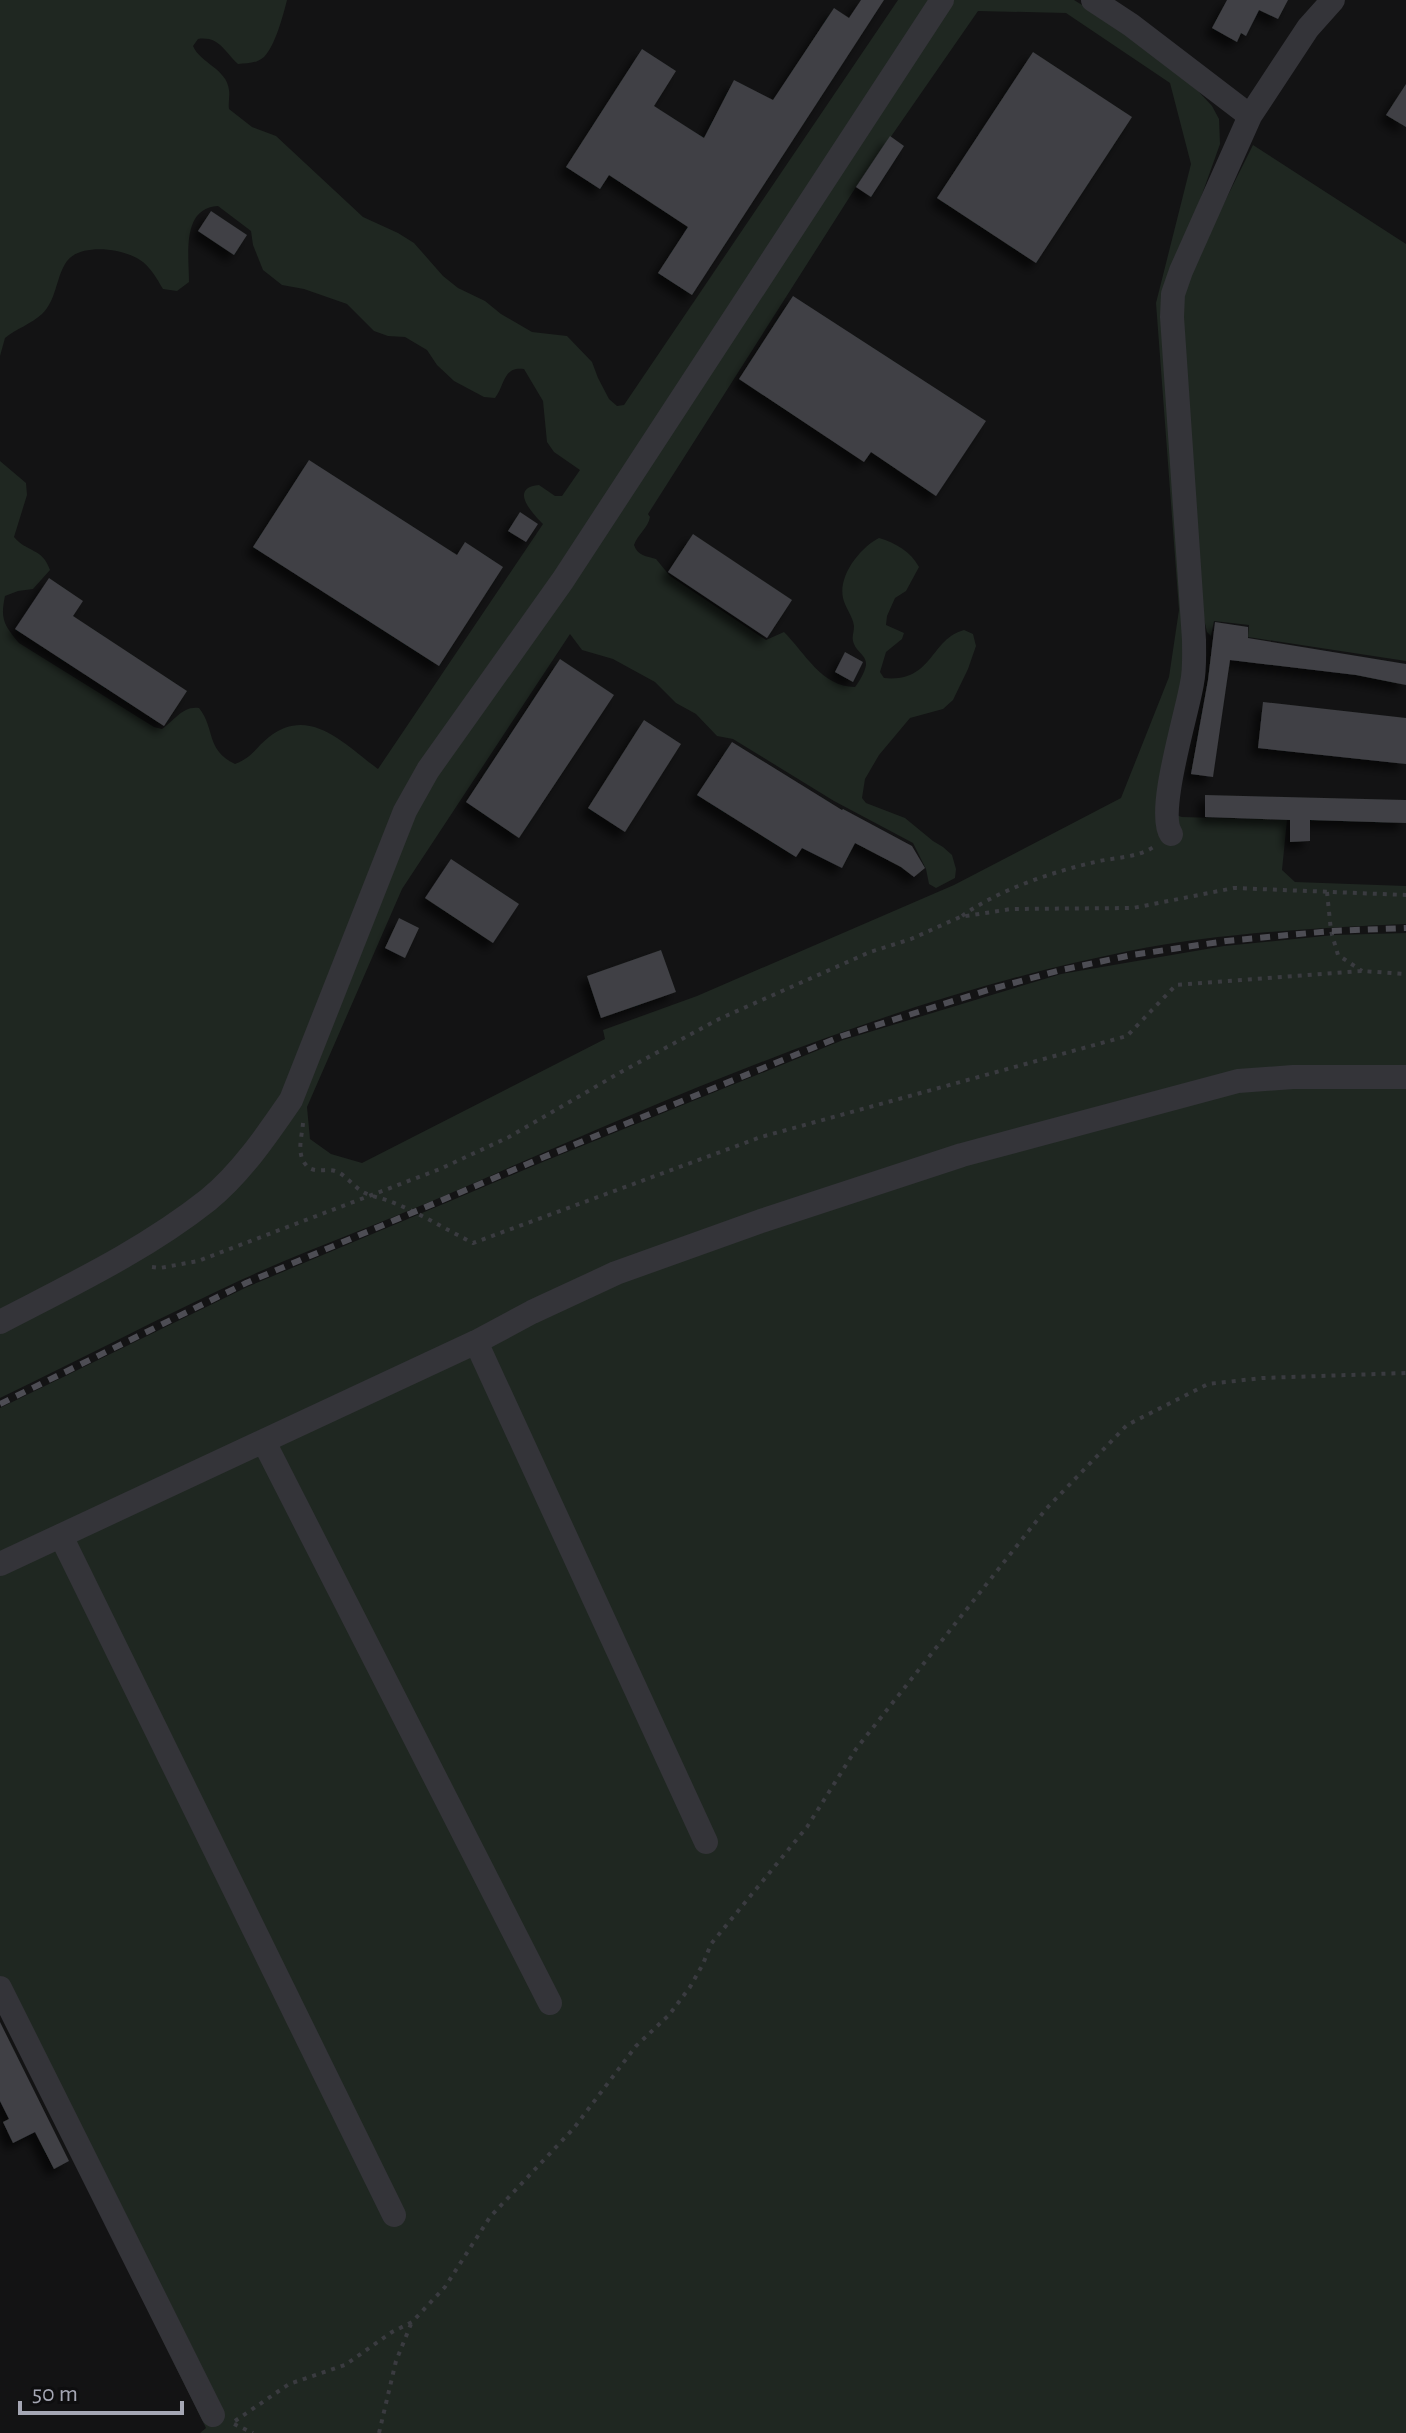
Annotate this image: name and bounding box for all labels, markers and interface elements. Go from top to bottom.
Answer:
scale bar [20,2365,182,2415]
text: 50 m [32,2382,78,2406]

